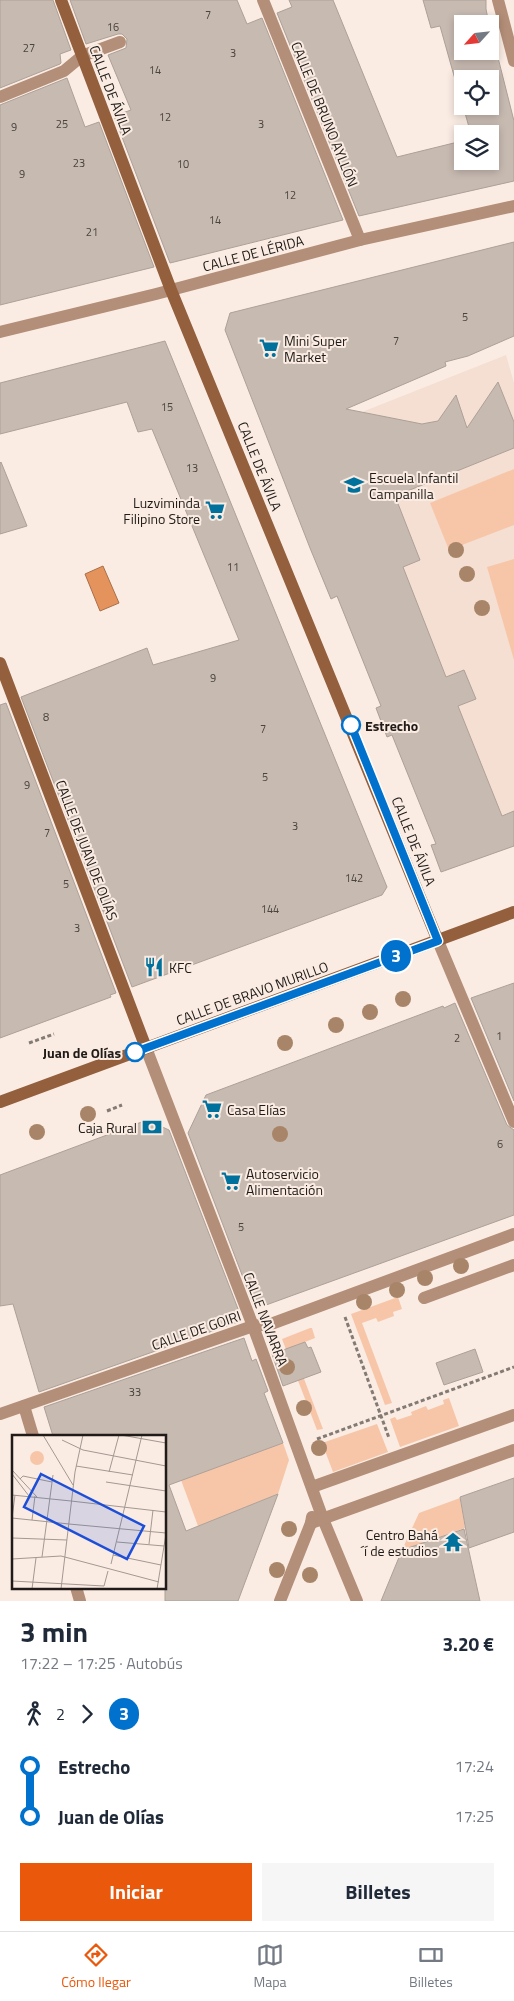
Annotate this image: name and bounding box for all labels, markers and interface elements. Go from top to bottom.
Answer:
house number: 7 [205,7,211,23]
north arrow [454,15,499,60]
map controls [454,15,499,170]
house number: 16 [107,19,119,35]
street label: CALLE DE BRUNO AYLLÓN [286,38,364,190]
house number: 27 [23,40,35,56]
street label: CALLE DE ÁVILA [84,42,138,139]
house number: 3 [230,45,236,61]
house number: 14 [149,62,161,78]
button: locate [454,70,499,115]
house number: 12 [159,109,171,125]
house number: 25 [56,116,68,132]
house number: 3 [258,116,264,132]
house number: 9 [11,119,17,135]
button: layers [454,125,499,170]
house number: 23 [73,155,85,171]
house number: 10 [177,156,189,172]
house number: 9 [19,166,25,182]
house number: 12 [284,187,296,203]
house number: 14 [209,212,221,228]
house number: 21 [86,224,98,240]
street label: CALLE DE LÉRIDA [200,229,306,277]
house number: 5 [462,309,468,325]
place label: Mini Super Market [284,330,347,367]
house number: 7 [393,333,399,349]
supermarket icon: Mini Super Market [258,337,280,359]
house number: 15 [161,399,173,415]
street label: CALLE DE ÁVILA [233,418,288,514]
house number: 13 [186,460,198,476]
place label: Escuela Infantil Campanilla [369,467,459,504]
school or university icon: Escuela Infantil Campanilla [343,474,365,496]
place label: Luzviminda Filipino Store [123,492,200,529]
supermarket icon: Luzviminda Filipino Store [204,499,226,521]
house number: 11 [227,559,239,575]
house number: 9 [210,670,216,686]
house number: 8 [43,709,49,725]
marker: Estrecho [341,715,361,735]
place label: Estrecho [365,715,418,736]
house number: 7 [260,721,266,737]
house number: 5 [262,769,268,785]
house number: 9 [24,777,30,793]
street label: CALLE DE JUAN DE OLÍAS [51,777,123,923]
street label: CALLE DE ÁVILA [387,793,442,889]
house number: 3 [292,818,298,834]
house number: 7 [44,825,50,841]
house number: 142 [345,870,363,886]
house number: 5 [63,876,69,892]
house number: 144 [261,901,279,917]
house number: 3 [74,920,80,936]
line badge: 3 [380,940,412,972]
text: 3 [391,942,401,969]
restaurant icon: KFC [143,956,165,978]
street label: CALLE DE BRAVO MURILLO [173,956,331,1030]
place label: KFC [169,957,192,978]
house number: 1 [496,1028,502,1044]
house number: 2 [454,1030,460,1046]
place label: Juan de Olías [43,1042,121,1063]
marker: Juan de Olías [125,1042,145,1062]
supermarket icon: Casa Elías [201,1098,223,1120]
place label: Casa Elías [227,1099,286,1120]
bank icon: Caja Rural [141,1116,163,1138]
place label: Caja Rural [78,1117,137,1138]
house number: 6 [497,1136,503,1152]
place label: Autoservicio Alimentación [246,1163,323,1200]
supermarket icon: Autoservicio Alimentación [220,1170,242,1192]
house number: 5 [238,1219,244,1235]
street label: CALLE NAVARRA [238,1269,294,1370]
street label: CALLE DE GOIRI [148,1305,244,1355]
house number: 33 [129,1384,141,1400]
inset map [12,1435,166,1588]
place label: Centro Bahá ´í de estudios [360,1524,438,1561]
temple icon: Centro Bahá ´í de estudios [442,1531,464,1553]
text: 3 min [20,1610,88,1653]
text: 3.20 € [442,1629,494,1658]
text: 17:22 – 17:25 · Autobús [20,1651,183,1675]
icon: walk [20,1700,48,1728]
icon: forward [73,1700,101,1728]
text: 3 [119,1700,129,1727]
text: 2 [56,1702,65,1726]
text: Estrecho [58,1752,130,1781]
text: 17:24 [455,1754,494,1778]
text: Juan de Olías [58,1802,164,1831]
text: 17:25 [455,1804,494,1828]
button: Iniciar [20,1863,252,1921]
button: Billetes [262,1863,494,1921]
tab: Cómo llegar [61,1941,131,1992]
tab: Mapa [253,1941,287,1992]
tab: Billetes [409,1941,453,1992]

